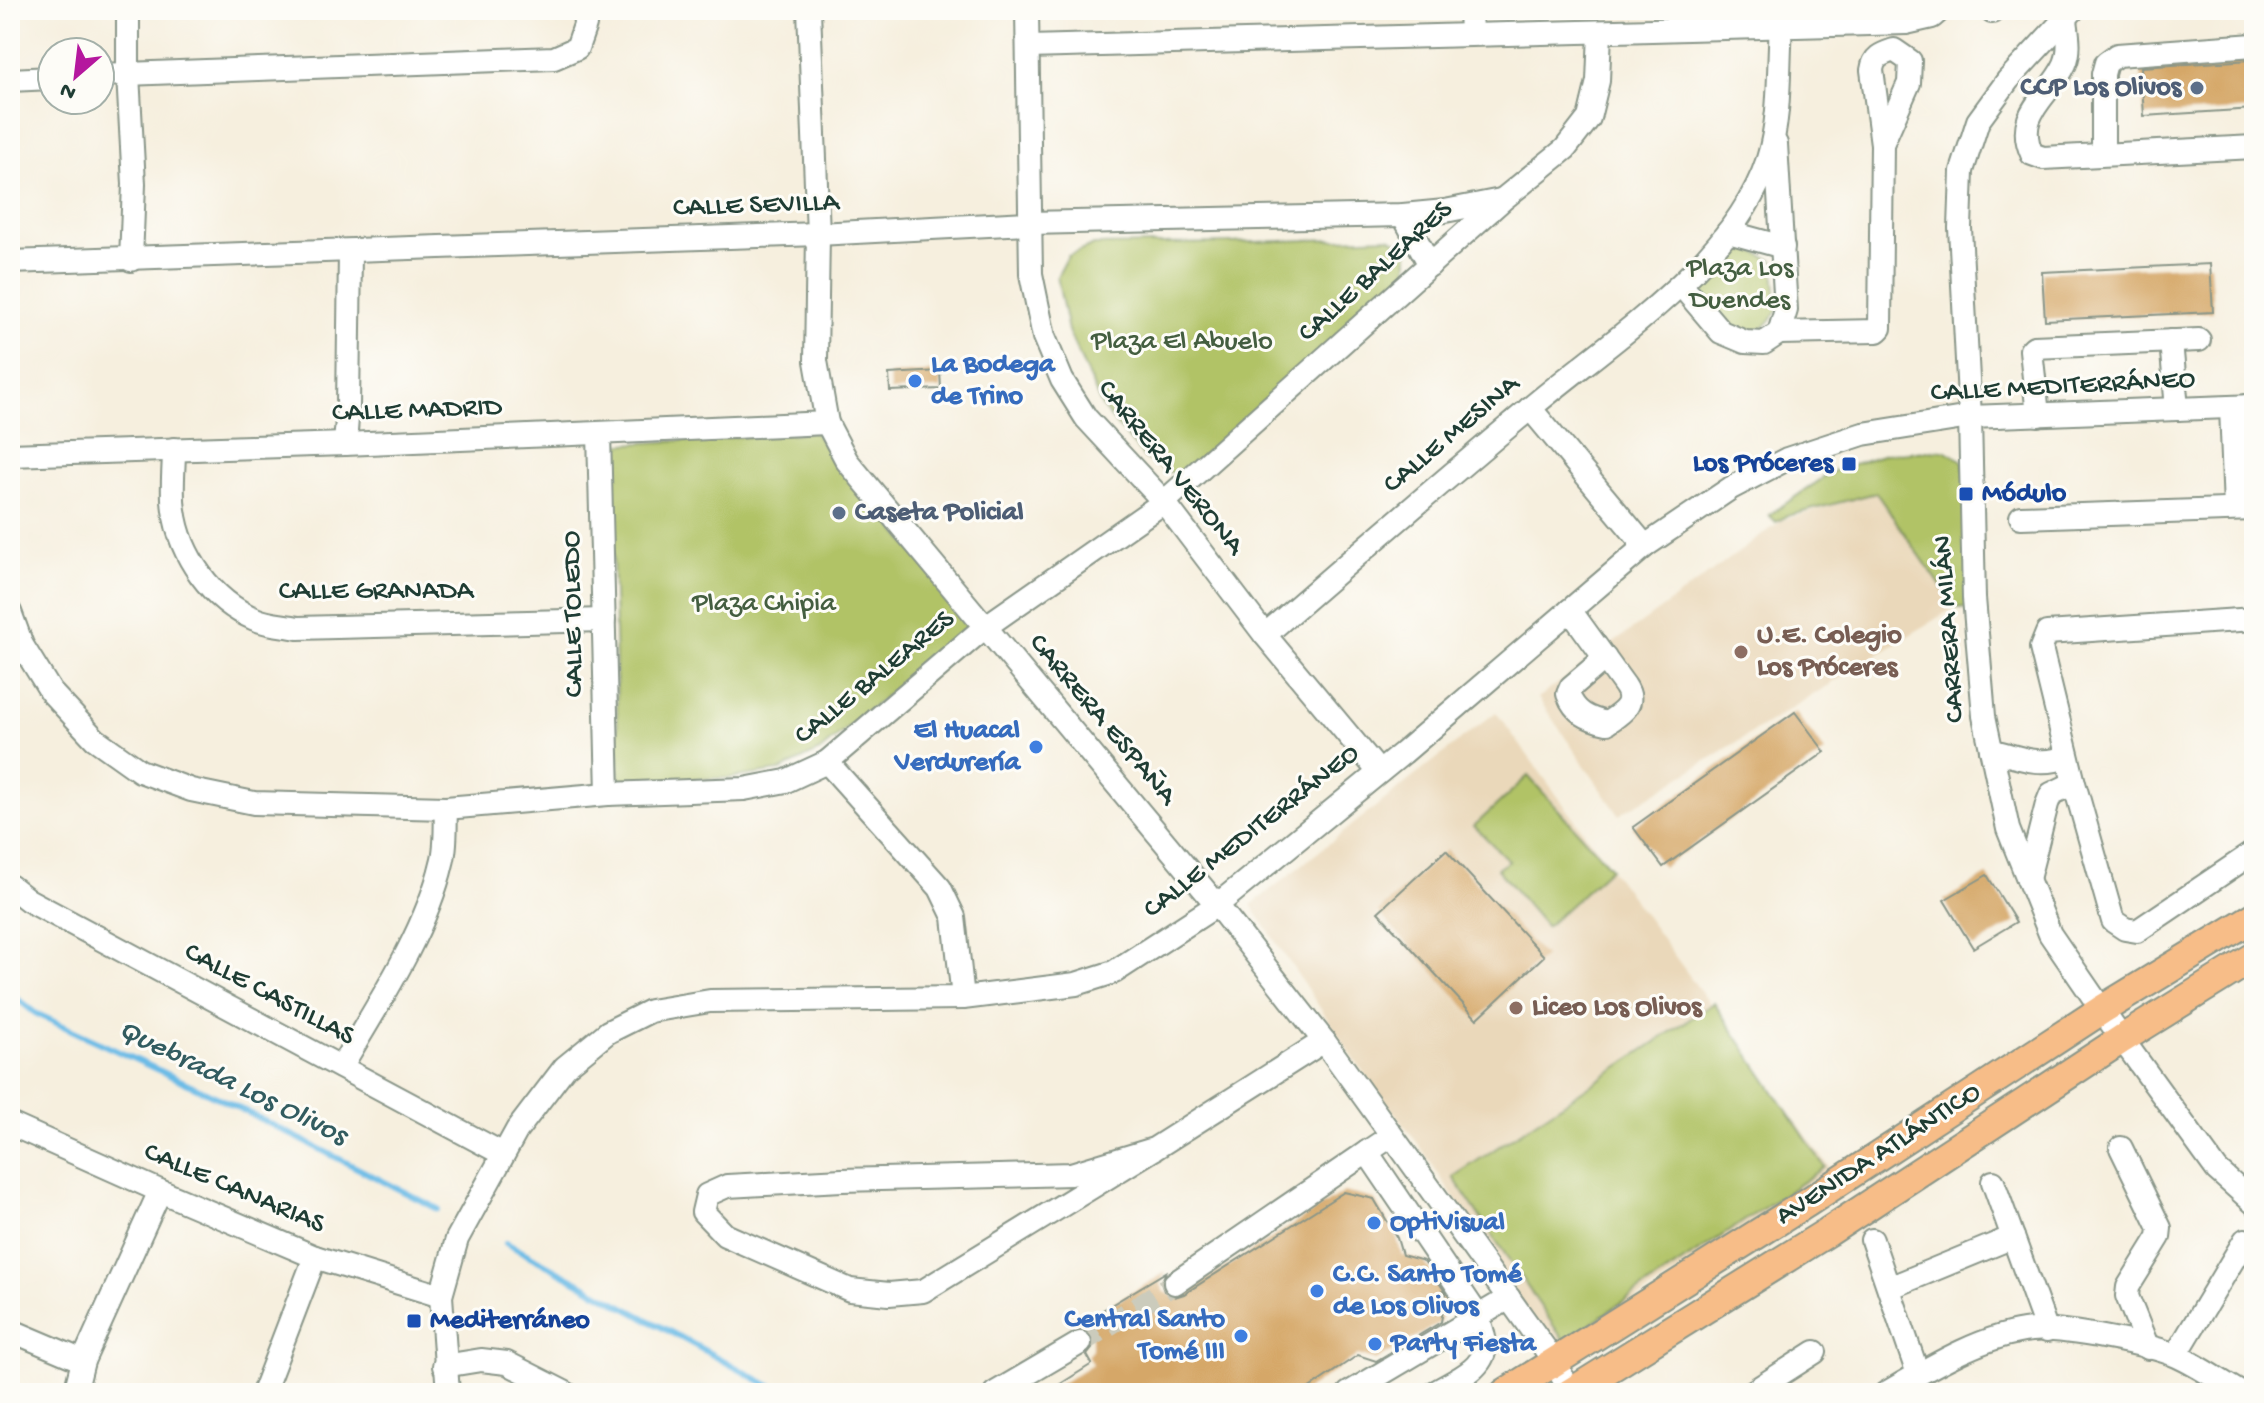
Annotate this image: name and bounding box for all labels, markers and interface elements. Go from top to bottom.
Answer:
north arrow [36,36,116,116]
place label: CCP Los Olivos [2021,72,2183,105]
text: N [56,75,81,105]
marker: CCP Los Olivos [2188,79,2206,97]
street label: CALLE SEVILLA [672,187,841,225]
street label: CALLE BALEARES [1292,194,1460,350]
park label: Plaza Los Duendes [1686,253,1794,318]
park label: Plaza El Abuelo [1090,326,1273,359]
place label: La Bodega de Trino [931,349,1056,414]
street label: CALLE MEDITERRÁNEO [1930,364,2196,410]
street label: CALLE MESINA [1377,368,1528,502]
marker: La Bodega de Trino [906,372,924,390]
street label: CARRERA VERONA [1089,374,1252,563]
street label: CALLE MADRID [331,392,503,430]
place label: Los Próceres [1693,448,1835,481]
marker: Los Próceres [1840,455,1858,473]
place label: Módulo [1982,478,2067,511]
marker: Módulo [1957,485,1975,503]
place label: Caseta Policial [855,497,1024,530]
marker: Caseta Policial [830,504,848,522]
street label: CALLE TOLEDO [556,530,592,698]
street label: CARRERA MILÁN [1927,534,1973,724]
street label: CALLE GRANADA [279,576,475,609]
park label: Plaza Chipia [691,588,837,621]
street label: CALLE BALEARES [788,603,962,753]
place label: U.E. Colegio Los Próceres [1757,620,1902,685]
street label: CARRERA ESPAÑA [1021,628,1184,814]
marker: U.E. Colegio Los Próceres [1732,643,1750,661]
place label: El Huacal Verdurería [893,715,1021,780]
street label: CALLE MEDITERRÁNEO [1138,737,1367,927]
marker: El Huacal Verdurería [1027,738,1045,756]
street label: CALLE CASTILLAS [178,936,360,1054]
place label: Liceo Los Olivos [1532,992,1703,1025]
marker: Liceo Los Olivos [1507,999,1525,1017]
water label: Quebrada Los Olivos [112,1013,355,1156]
street label: AVENIDA ATLÁNTICO [1770,1076,1988,1234]
street label: CALLE CANARIAS [138,1136,330,1242]
place label: OptiVisual [1390,1207,1505,1240]
marker: OptiVisual [1365,1214,1383,1232]
place label: C.C. Santo Tomé de Los Olivos [1333,1259,1523,1324]
marker: C.C. Santo Tomé de Los Olivos [1308,1282,1326,1300]
place label: Central Santo Tomé III [1065,1304,1225,1369]
place label: Mediterráneo [430,1305,590,1338]
marker: Mediterráneo [405,1312,423,1330]
marker: Central Santo Tomé III [1232,1327,1250,1345]
place label: Party Fiesta [1389,1328,1537,1361]
marker: Party Fiesta [1366,1335,1384,1353]

